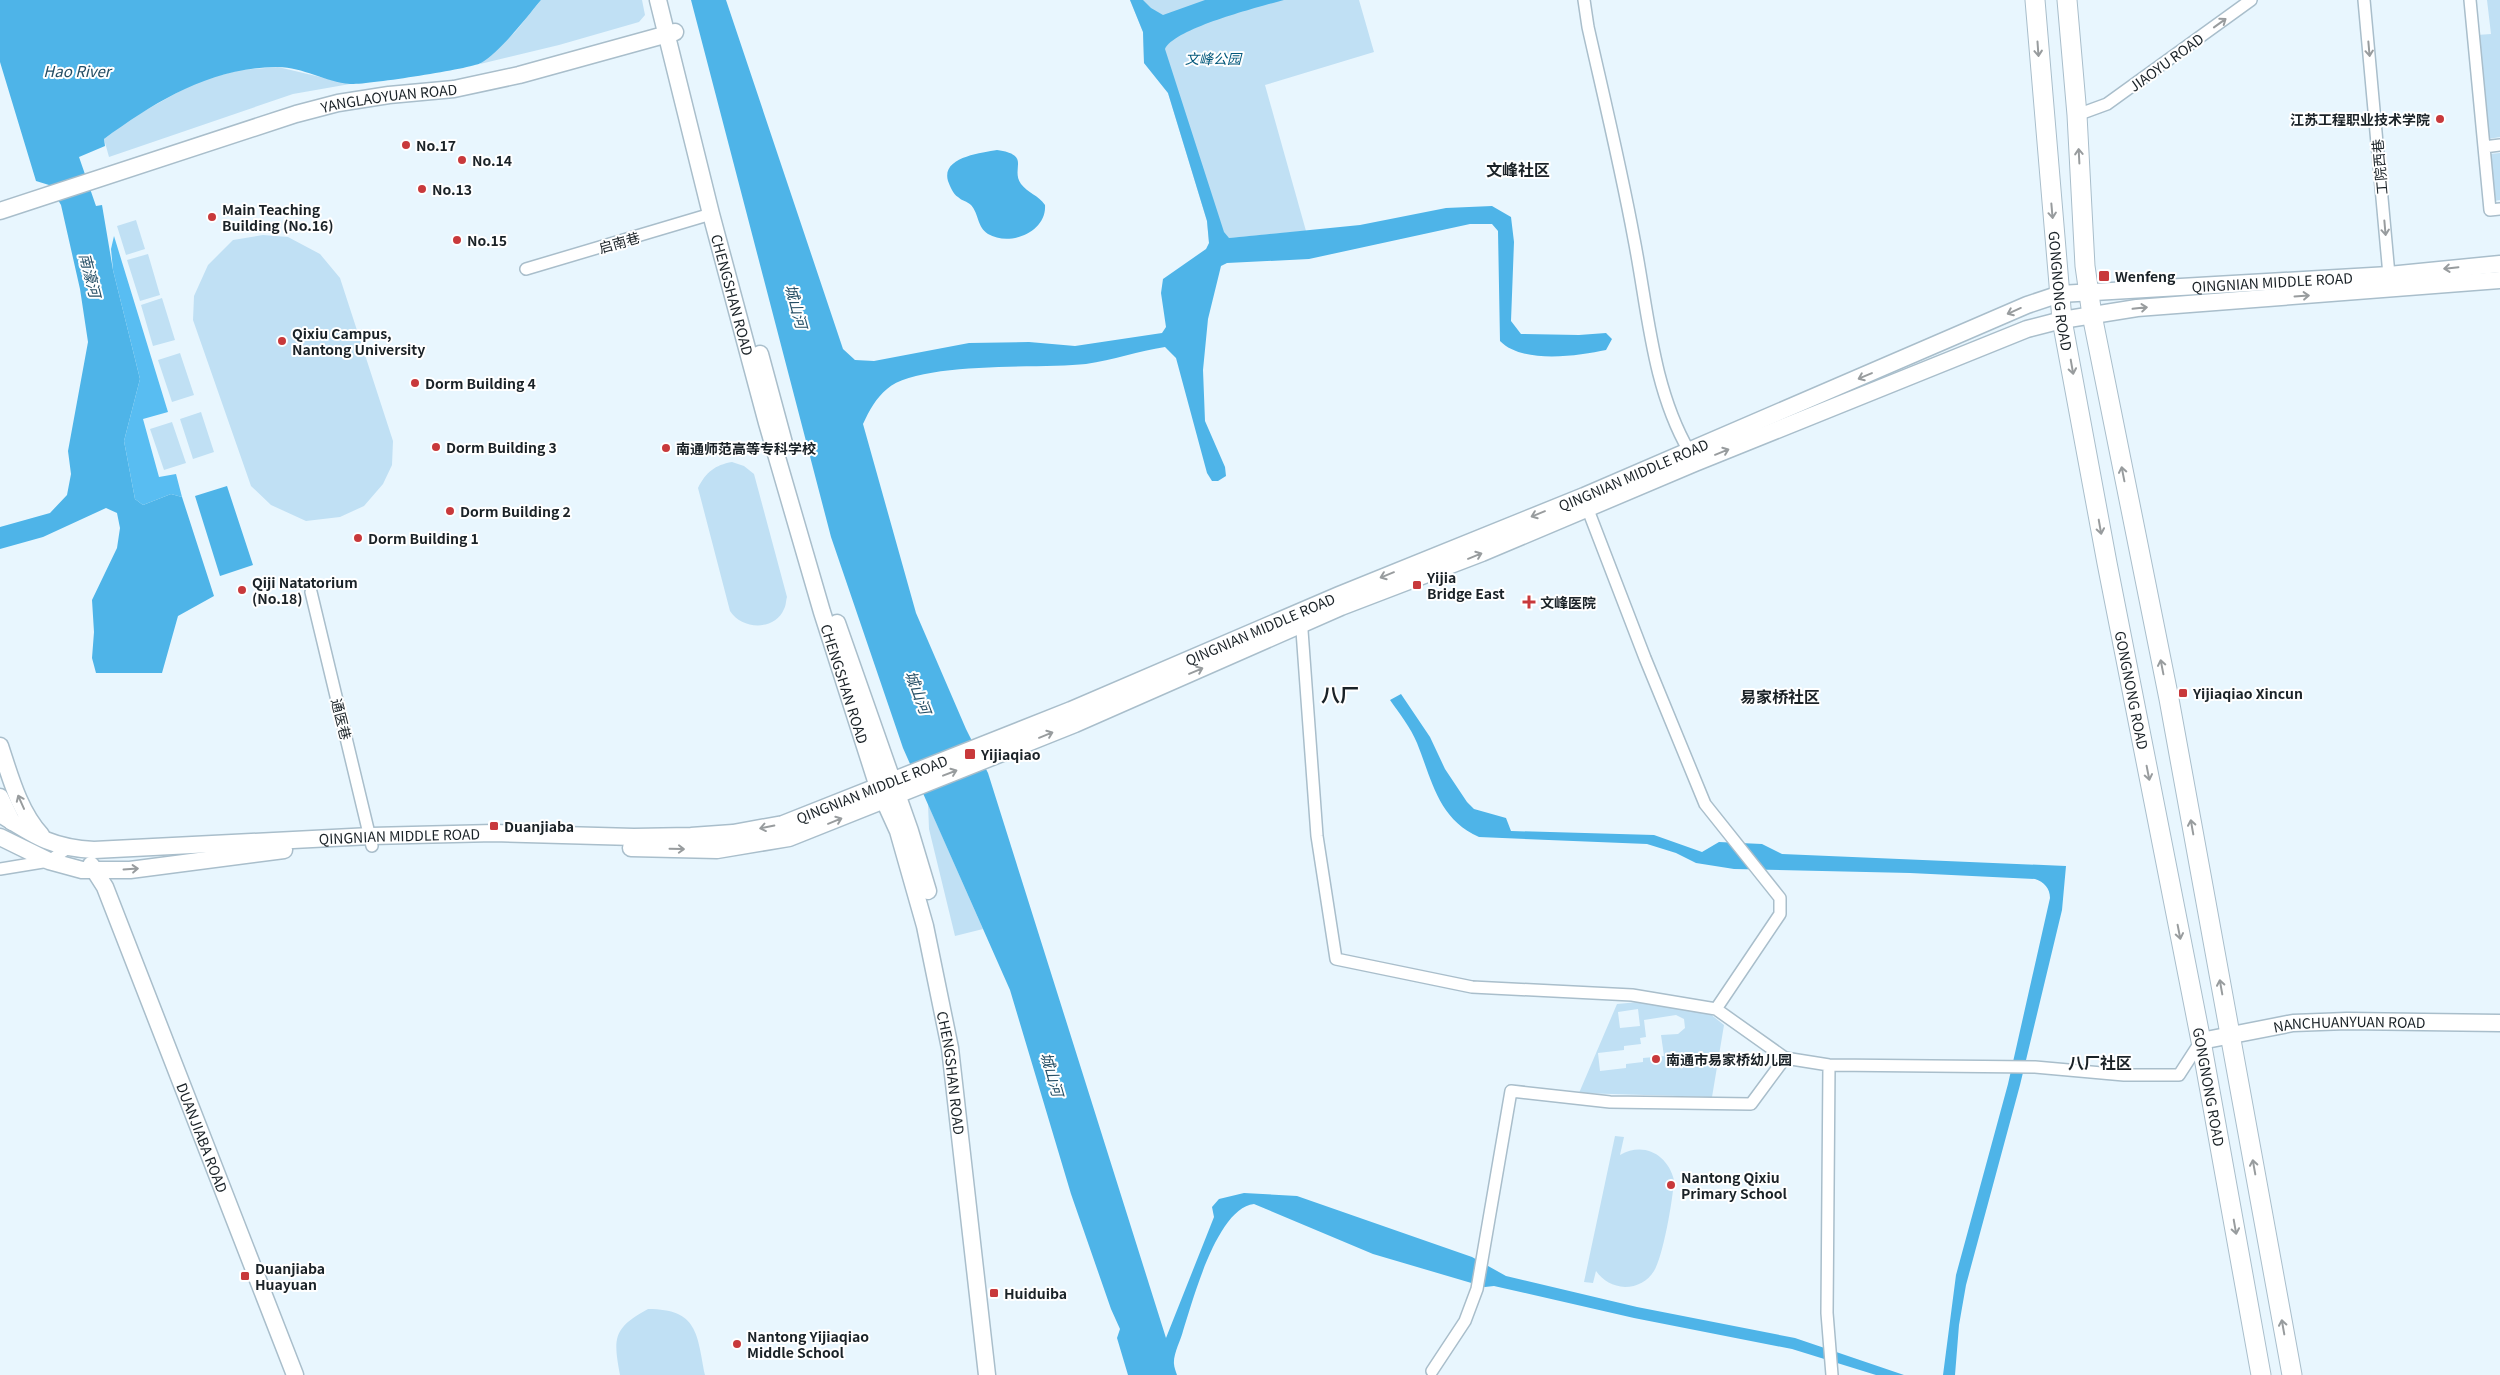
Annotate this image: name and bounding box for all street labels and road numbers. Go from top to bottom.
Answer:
street label: JIAOYU ROAD [2125,28,2207,96]
street label: YANGLAOYUAN ROAD [317,79,458,117]
street label: 工院西巷 [2367,138,2391,196]
street label: 启南巷 [596,227,642,257]
street label: GONGNONG ROAD [2045,230,2077,352]
street label: CHENGSHAN ROAD [707,232,758,358]
street label: QINGNIAN MIDDLE ROAD [2191,267,2353,296]
street label: QINGNIAN MIDDLE ROAD [1555,434,1711,515]
street label: QINGNIAN MIDDLE ROAD [1182,588,1338,670]
street label: CHENGSHAN ROAD [816,621,873,746]
street label: GONGNONG ROAD [2111,629,2153,751]
street label: 通医巷 [327,696,357,742]
street label: QINGNIAN MIDDLE ROAD [793,750,950,828]
street label: QINGNIAN MIDDLE ROAD [318,823,480,849]
street label: CHENGSHAN ROAD [933,1009,970,1136]
street label: NANCHUANYUAN ROAD [2271,1011,2426,1037]
street label: GONGNONG ROAD [2189,1026,2230,1148]
street label: DUANJIABA ROAD [172,1080,233,1195]

